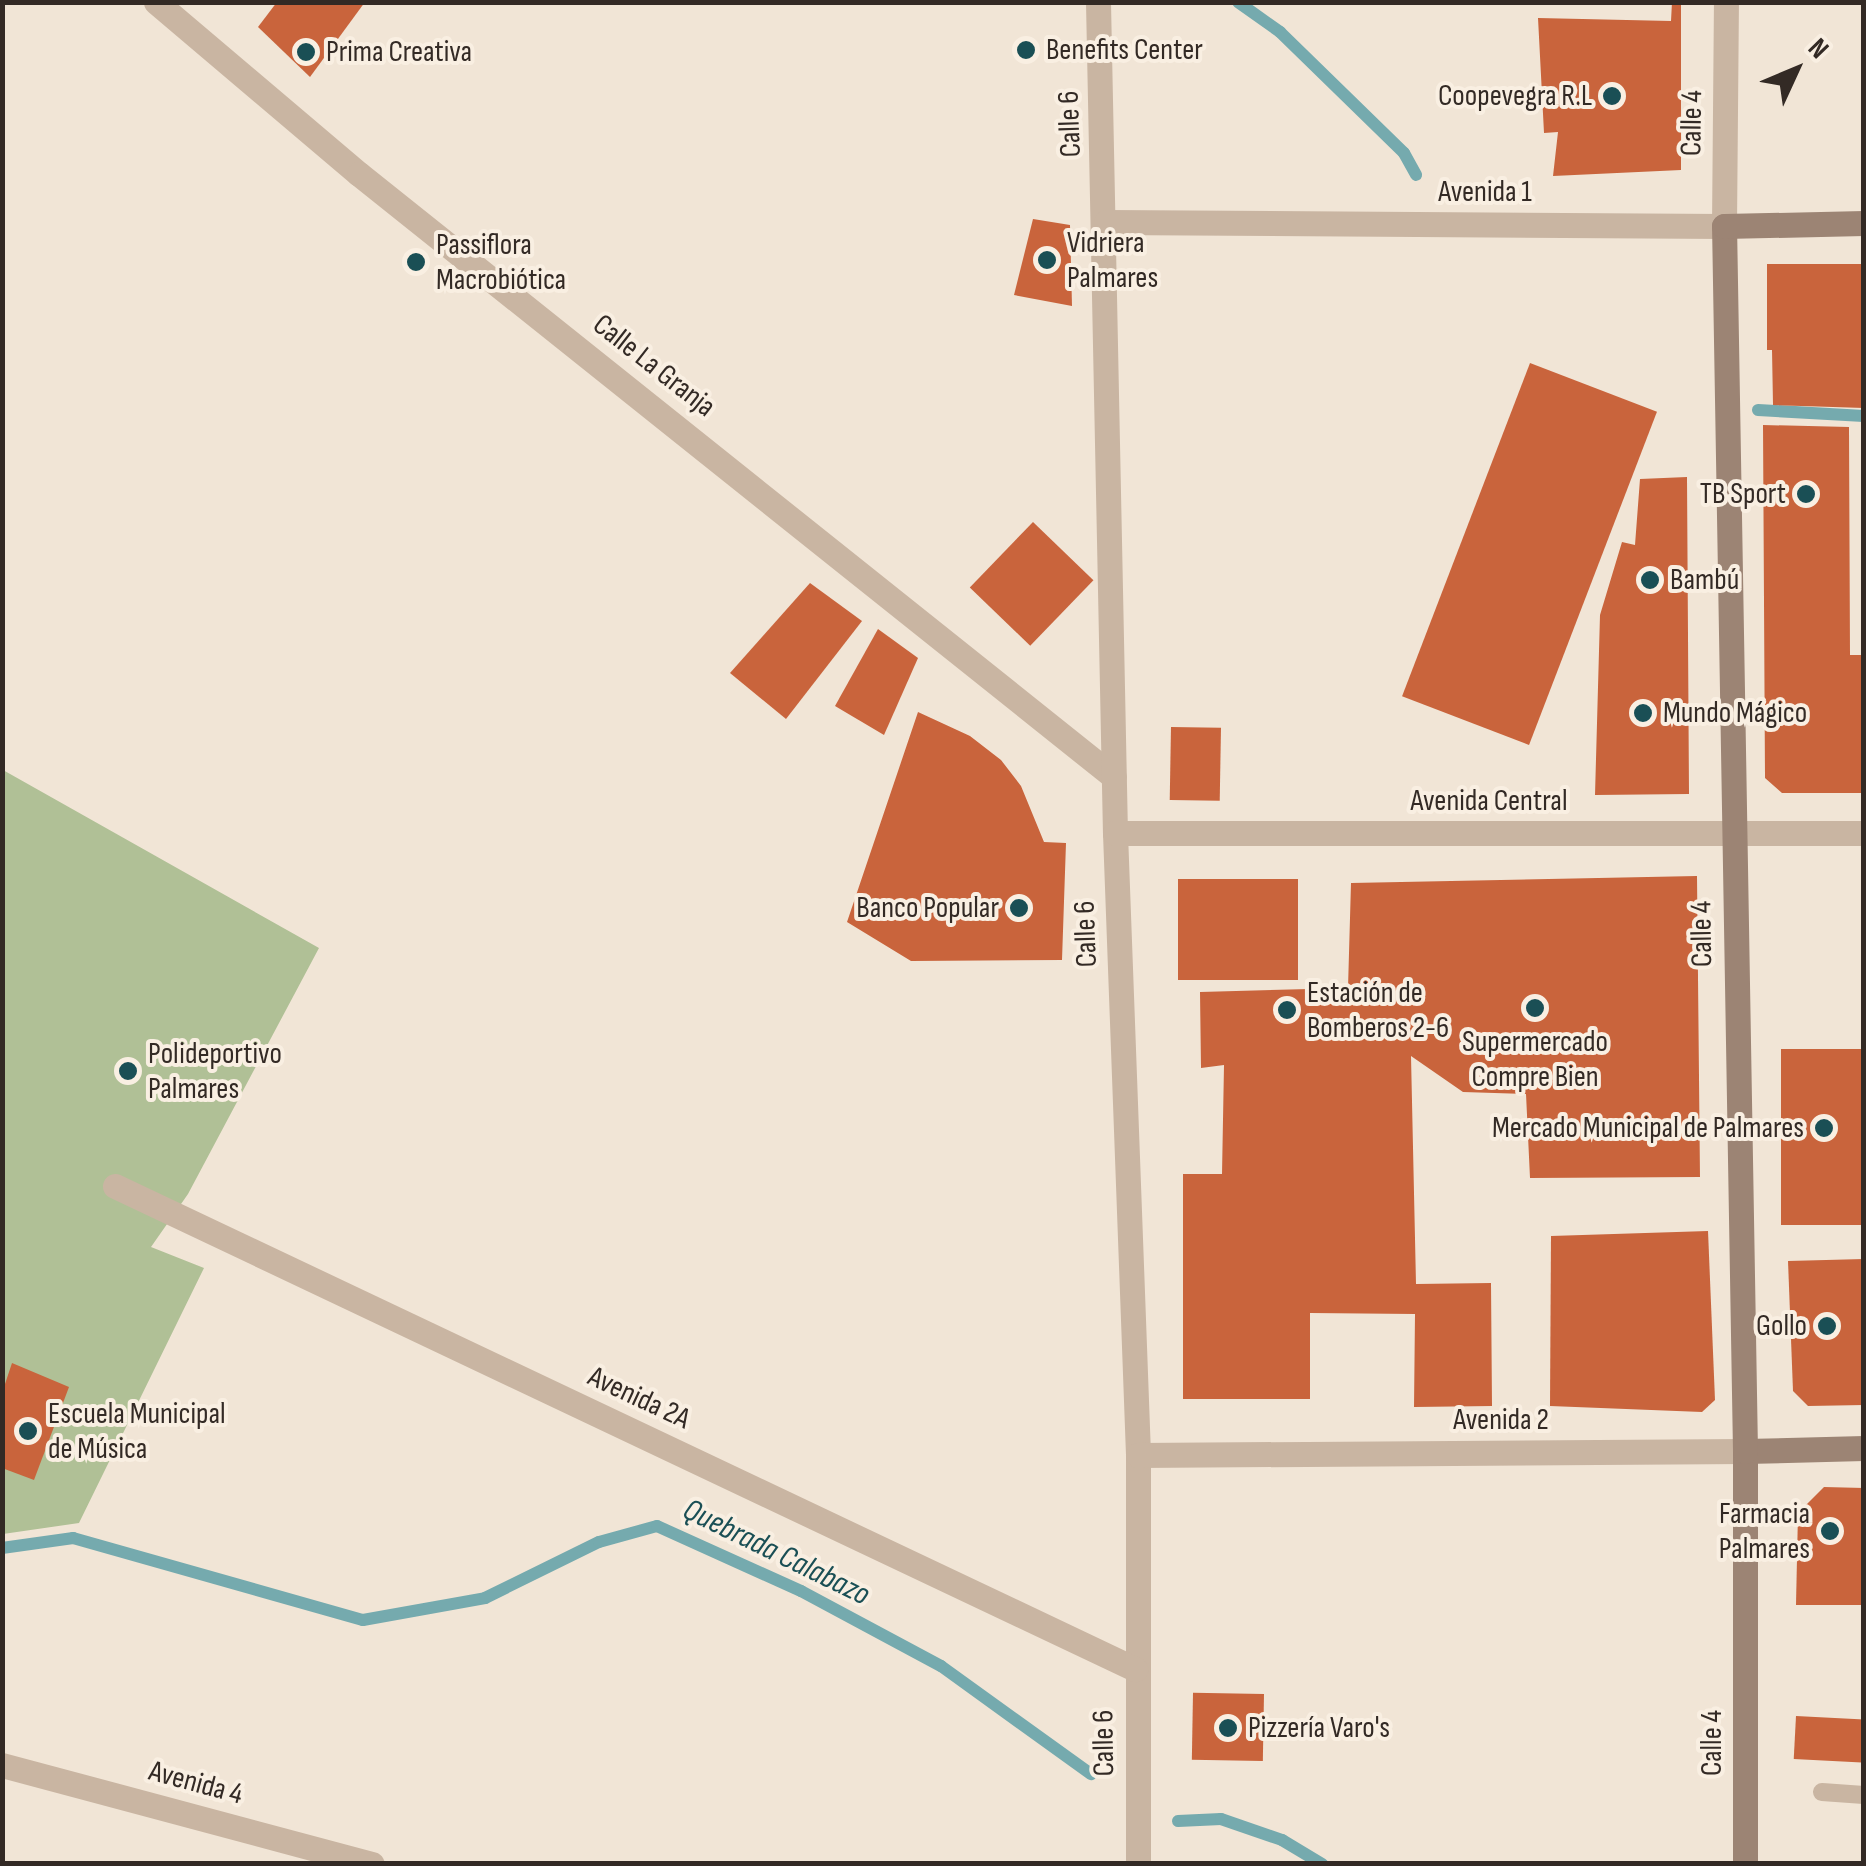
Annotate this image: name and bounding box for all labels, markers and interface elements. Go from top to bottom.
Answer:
north arrow [1746,20,1846,120]
place label: Benefits Center [1046,32,1203,68]
text: N [1801,32,1835,66]
place label: Prima Creativa [326,34,472,70]
marker: Benefits Center [1015,39,1037,61]
marker: Prima Creativa [295,41,317,63]
place label: Coopevegra R.L [1438,78,1592,114]
marker: Coopevegra R.L [1601,85,1623,107]
street label: Calle 6 [1051,90,1089,158]
street label: Calle 4 [1673,90,1711,156]
street label: Avenida 1 [1438,174,1532,210]
place label: Vidriera Palmares [1067,225,1158,296]
place label: Passiflora Macrobiótica [436,227,566,298]
marker: Vidriera Palmares [1036,249,1058,271]
marker: Passiflora Macrobiótica [405,251,427,273]
street label: Calle La Granja [586,307,722,425]
place label: TB Sport [1700,476,1786,512]
marker: TB Sport [1795,483,1817,505]
place label: Bambú [1670,562,1739,598]
marker: Bambú [1639,569,1661,591]
place label: Mundo Mágico [1663,695,1807,731]
marker: Mundo Mágico [1632,702,1654,724]
street label: Avenida Central [1411,783,1567,819]
place label: Banco Popular [856,890,999,926]
marker: Banco Popular [1008,897,1030,919]
street label: Calle 6 [1067,900,1105,968]
street label: Calle 4 [1683,901,1721,967]
place label: Estación de Bomberos 2-6 [1307,975,1449,1046]
marker: Supermercado Compre Bien [1524,997,1546,1019]
marker: Estación de Bomberos 2-6 [1276,999,1298,1021]
place label: Supermercado Compre Bien [1462,1024,1608,1094]
place label: Polideportivo Palmares [148,1036,282,1106]
marker: Polideportivo Palmares [117,1060,139,1082]
place label: Mercado Municipal de Palmares [1492,1110,1804,1146]
marker: Mercado Municipal de Palmares [1813,1117,1835,1139]
place label: Gollo [1756,1308,1807,1344]
marker: Gollo [1816,1315,1838,1337]
street label: Avenida 2A [582,1359,696,1437]
place label: Escuela Municipal de Música [48,1396,226,1466]
street label: Avenida 2 [1453,1402,1549,1438]
marker: Escuela Municipal de Música [17,1420,39,1442]
water label: Quebrada Calabazo [676,1491,876,1615]
place label: Farmacia Palmares [1719,1496,1810,1566]
marker: Farmacia Palmares [1819,1520,1841,1542]
street label: Calle 6 [1085,1709,1123,1777]
place label: Pizzería Varo's [1248,1710,1390,1746]
street label: Calle 4 [1694,1710,1730,1776]
marker: Pizzería Varo's [1217,1717,1239,1739]
street label: Avenida 4 [145,1753,247,1813]

